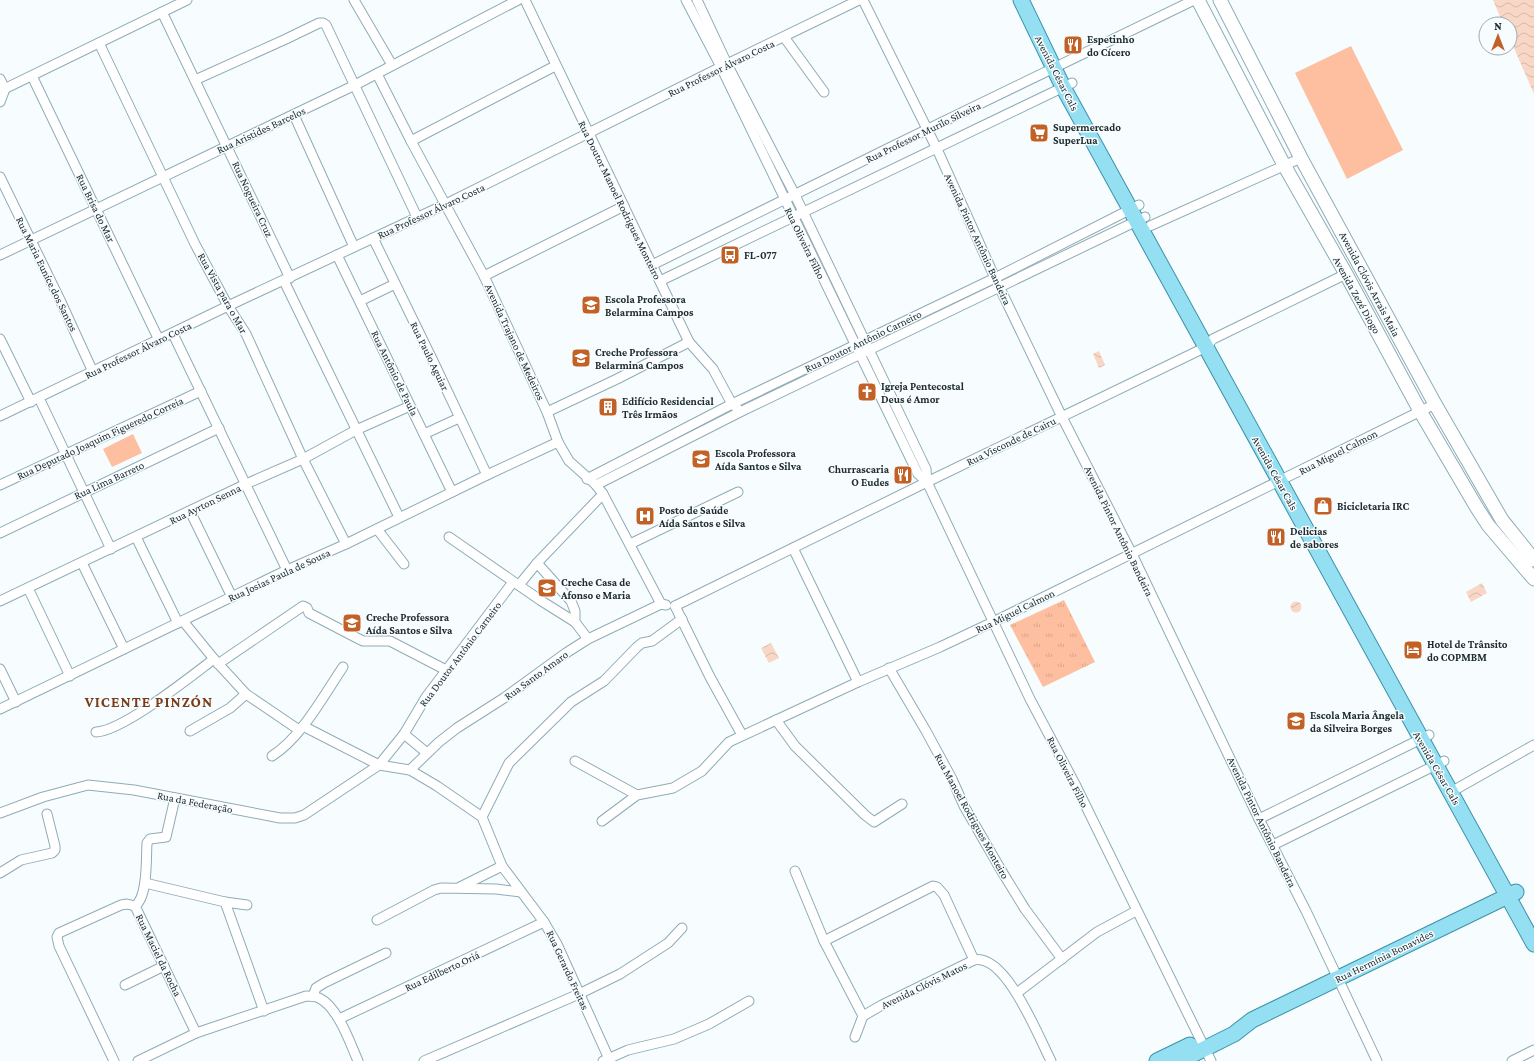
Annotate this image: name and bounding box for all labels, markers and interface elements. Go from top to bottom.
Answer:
north arrow [1478,16,1518,56]
text: N [1494,20,1502,32]
street label: Avenida César Cals [1033,33,1081,113]
place label: Espetinho do Cícero [1087,33,1135,58]
restaurant icon: Espetinho do Cícero [1062,34,1084,56]
street label: Rua Professor Álvaro Costa [666,37,776,99]
street label: Rua Professor Murilo Silveira [864,99,982,165]
street label: Rua Aristides Barcelos [215,104,307,156]
street label: Rua Doutor Manoel Rodrigues Monteiro [575,119,664,282]
place label: Supermercado SuperLua [1053,121,1121,146]
supermarket icon: Supermercado SuperLua [1028,122,1050,144]
street label: Rua Nogueira Cruz [229,159,276,239]
street label: Avenida Pintor Antônio Bandeira [942,171,1014,307]
street label: Rua Brisa do Mar [74,172,118,244]
street label: Rua Professor Álvaro Costa [375,181,487,241]
street label: Rua Oliveira Filho [782,205,828,281]
street label: Rua Maria Euníce dos Santos [14,215,80,333]
street label: Avenida Clóvis Arrais Maia [1337,229,1403,339]
bus stop icon: FL-077 [719,244,741,266]
place label: FL-077 [744,249,777,261]
street label: Rua Vista para o Mar [195,251,250,336]
street label: Avenida Zezé Diogo [1330,254,1383,336]
street label: Avenida Trajano de Medeiros [482,282,547,403]
place label: Escola Professora Belarmina Campos [605,293,694,318]
school or university icon: Escola Professora Belarmina Campos [580,294,602,316]
street label: Rua Doutor Antônio Carneiro [803,307,924,375]
street label: Rua Professor Álvaro Costa [83,319,193,381]
street label: Rua Paulo Aguiar [407,320,452,393]
street label: Rua Antônio de Paula [369,328,421,418]
place label: Creche Professora Belarmina Campos [595,346,684,371]
school or university icon: Creche Professora Belarmina Campos [570,347,592,369]
place label: Igreja Pentecostal Deus é Amor [881,380,965,405]
church icon: Igreja Pentecostal Deus é Amor [856,381,878,403]
street label: Rua Deputado Joaquim Figueredo Correia [15,394,185,483]
place label: Edifício Residencial Três Irmãos [622,395,714,420]
building icon: Edifício Residencial Três Irmãos [597,396,619,418]
street label: Rua Visconde de Cairu [964,414,1058,468]
street label: Rua Miguel Calmon [1297,427,1380,478]
street label: Avenida César Cals [1250,434,1300,512]
place label: Escola Professora Aída Santos e Silva [714,447,802,472]
school or university icon: Escola Professora Aída Santos e Silva [690,448,712,470]
street label: Rua Lima Barreto [72,458,146,501]
place label: Churrascaria O Eudes [828,463,890,488]
restaurant icon: Churrascaria O Eudes [892,464,914,486]
street label: Avenida Pintor Antônio Bandeira [1082,464,1156,598]
street label: Rua Ayrton Senna [167,482,243,527]
shop icon: Bicicletaria IRC [1312,495,1334,517]
place label: Bicicletaria IRC [1337,500,1410,512]
place label: Posto de Saúde Aída Santos e Silva [658,504,746,529]
hospital icon: Posto de Saúde Aída Santos e Silva [634,505,656,527]
place label: Delicias de sabores [1290,525,1339,550]
restaurant icon: Delicias de sabores [1265,526,1287,548]
street label: Rua Josias Paula de Sousa [226,546,332,605]
place label: Creche Casa de Afonso e Maria [560,576,631,601]
school or university icon: Creche Casa de Afonso e Maria [536,577,558,599]
street label: Rua Miguel Calmon [973,587,1057,636]
street label: Rua Doutor Antônio Carneiro [417,599,504,709]
place label: Creche Professora Aída Santos e Silva [365,611,453,636]
school or university icon: Creche Professora Aída Santos e Silva [341,612,363,634]
place label: Hotel de Trânsito do COPMBM [1427,638,1508,663]
hotel icon: Hotel de Trânsito do COPMBM [1402,639,1424,661]
street label: Rua Santo Amaro [502,648,571,702]
district label: VICENTE PINZÓN [84,694,213,710]
place label: Escola Maria Ângela da Silveira Borges [1310,709,1405,734]
school or university icon: Escola Maria Ângela da Silveira Borges [1285,710,1307,732]
street label: Avenida César Cals [1411,729,1463,807]
street label: Rua Oliveira Filho [1045,734,1091,810]
street label: Rua Manoel Rodrigues Monteiro [932,751,1012,882]
street label: Avenida Pintor Antônio Bandeira [1225,755,1299,889]
street label: Rua da Federação [156,789,234,816]
street label: Rua Maciel da Rocha [134,912,184,998]
street label: Rua Hermínia Bonavides [1333,927,1435,985]
street label: Rua Gerardo Freitas [544,928,592,1012]
street label: Rua Edilberto Oriá [403,948,481,994]
street label: Avenida Clóvis Matos [879,959,969,1011]

